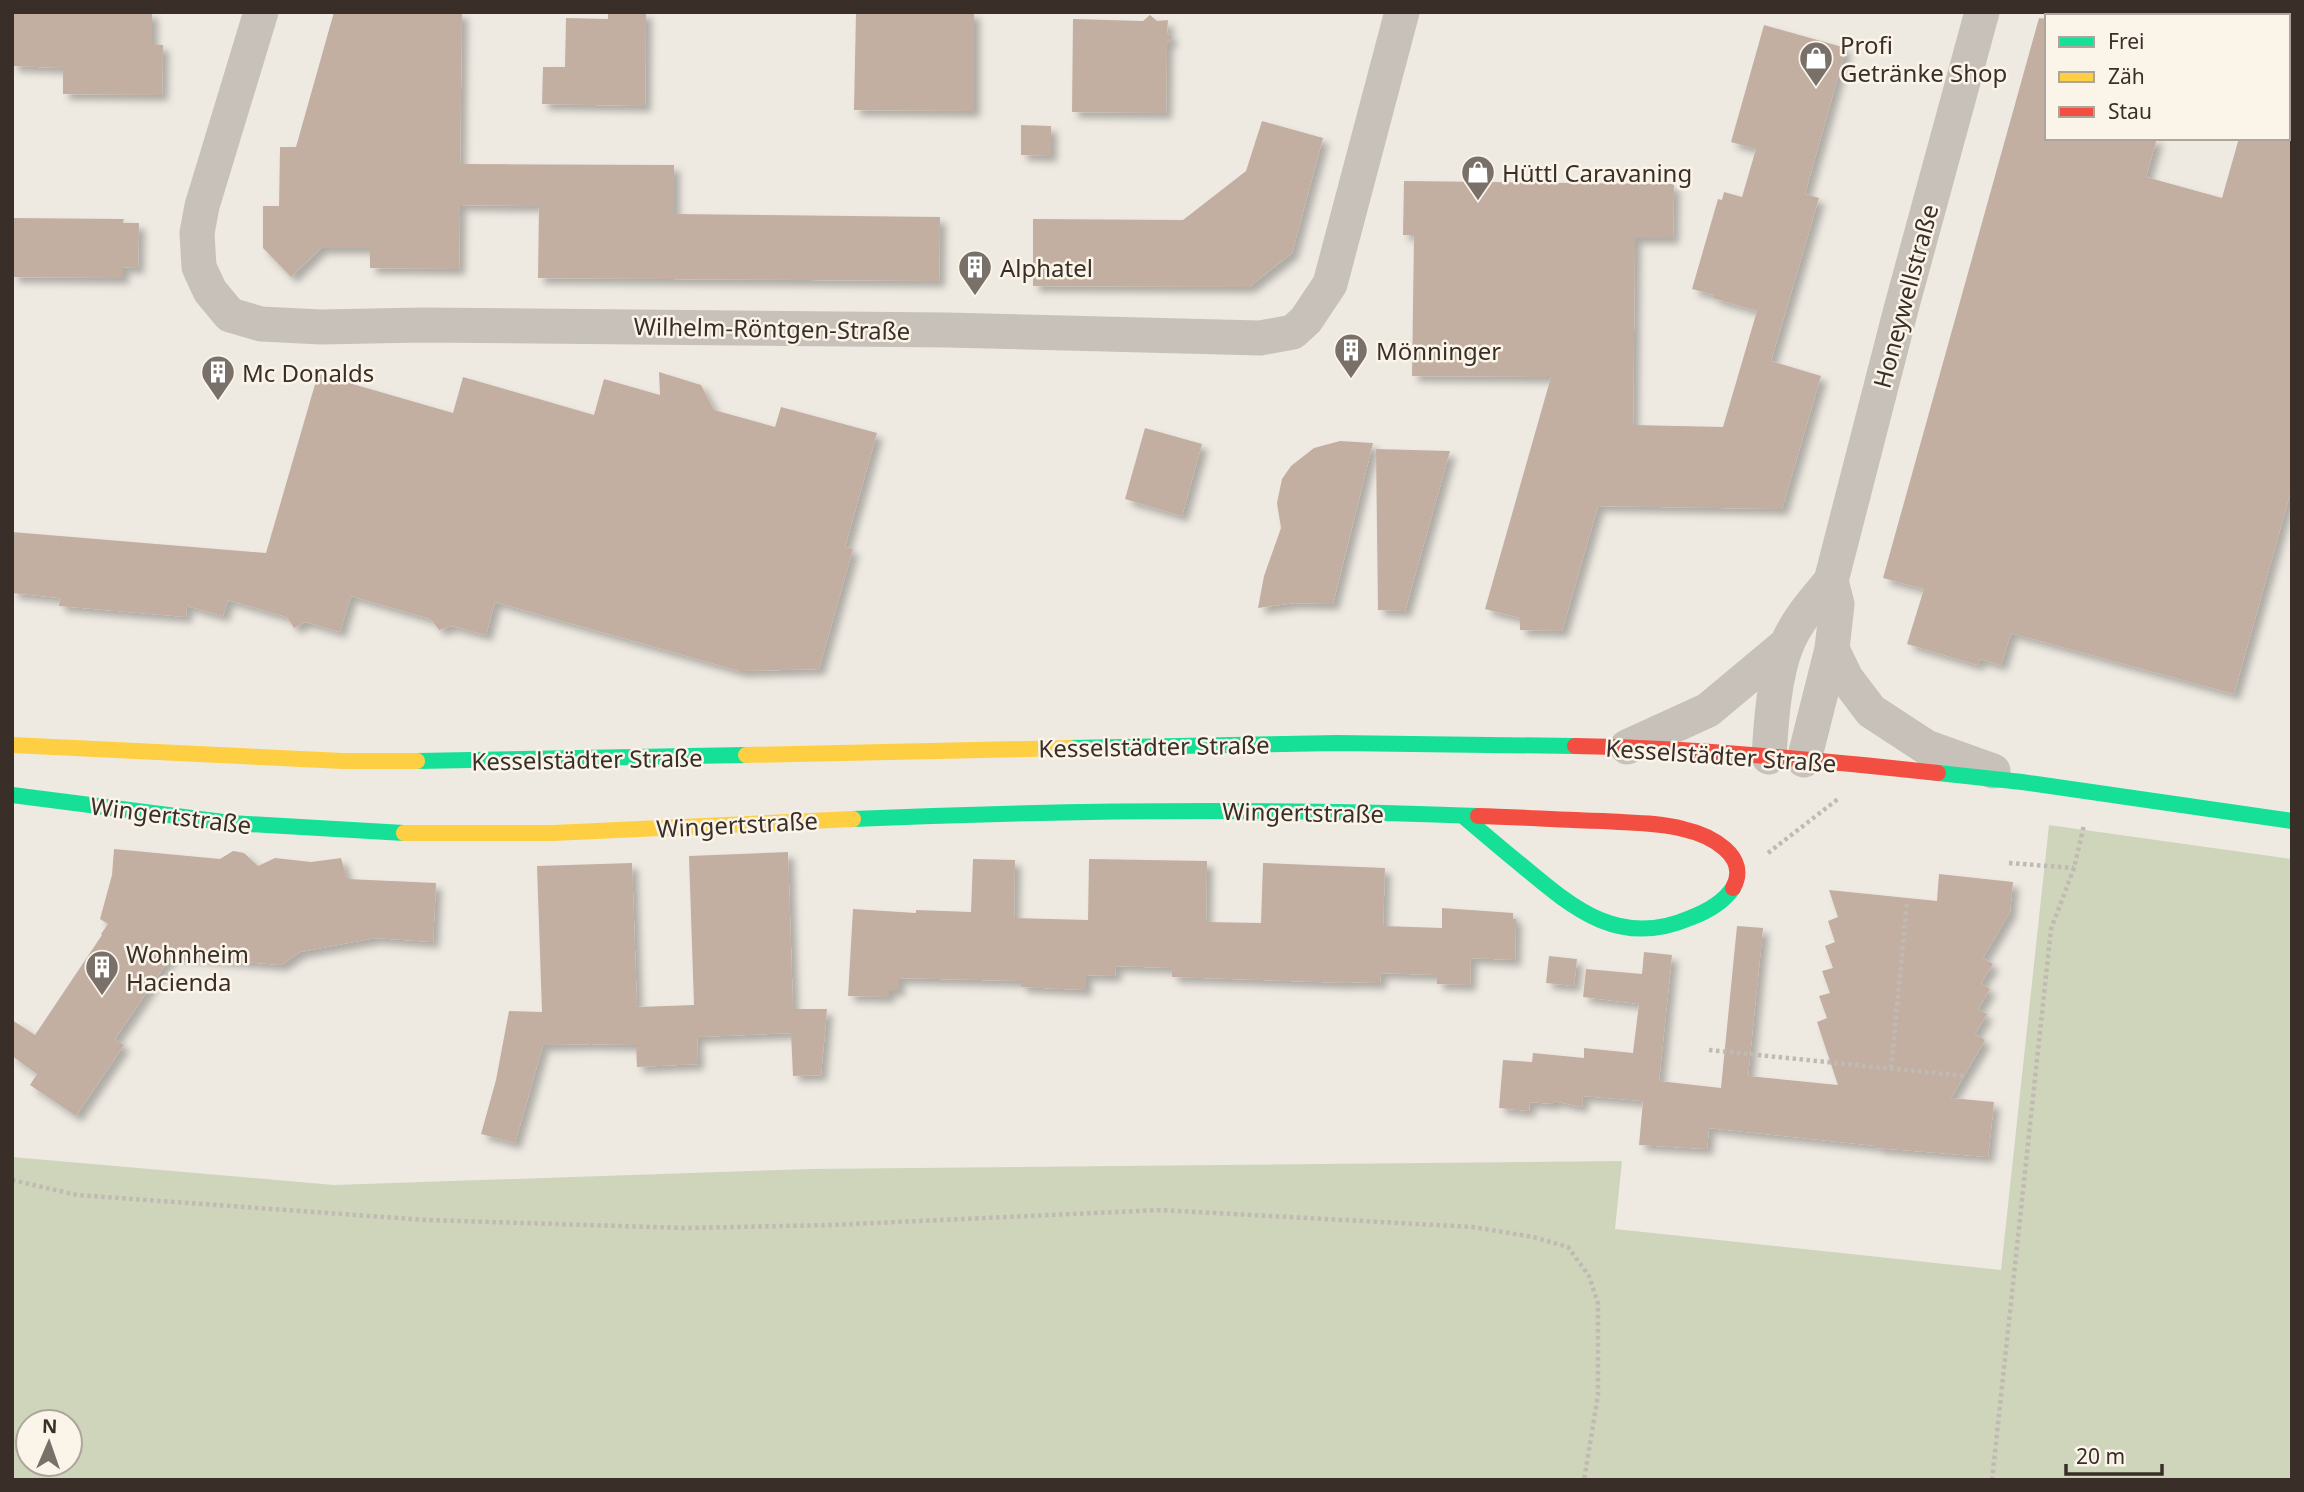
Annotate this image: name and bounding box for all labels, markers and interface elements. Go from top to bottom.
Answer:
legend [2045,14,2290,140]
text: Frei [2108,27,2144,55]
place label: Profi Getränke Shop [1840,28,2007,89]
shop icon: Profi Getränke Shop [1797,39,1835,88]
text: Zäh [2108,62,2145,90]
text: Stau [2108,97,2152,125]
shop icon: Hüttl Caravaning [1459,153,1497,202]
place label: Hüttl Caravaning [1502,156,1692,189]
street label: Honeywellstraße [1865,200,1945,392]
building icon: Alphatel [956,248,994,297]
place label: Alphatel [1000,251,1093,284]
street label: Wilhelm-Röntgen-Straße [633,309,911,347]
building icon: Mönninger [1332,331,1370,380]
place label: Mönninger [1376,334,1501,367]
building icon: Mc Donalds [199,353,237,402]
place label: Mc Donalds [242,356,374,389]
street label: Kesselstädter Straße [1038,727,1270,765]
street label: Kesselstädter Straße [1604,730,1838,780]
street label: Kesselstädter Straße [471,740,703,778]
street label: Wingertstraße [89,789,253,841]
street label: Wingertstraße [1222,794,1384,830]
street label: Wingertstraße [655,803,819,845]
place label: Wohnheim Hacienda [126,937,249,998]
building icon: Wohnheim Hacienda [83,948,121,997]
north arrow [14,1408,84,1478]
text: N [41,1413,58,1439]
scale bar [2066,1432,2162,1476]
text: 20 m [2076,1442,2125,1470]

